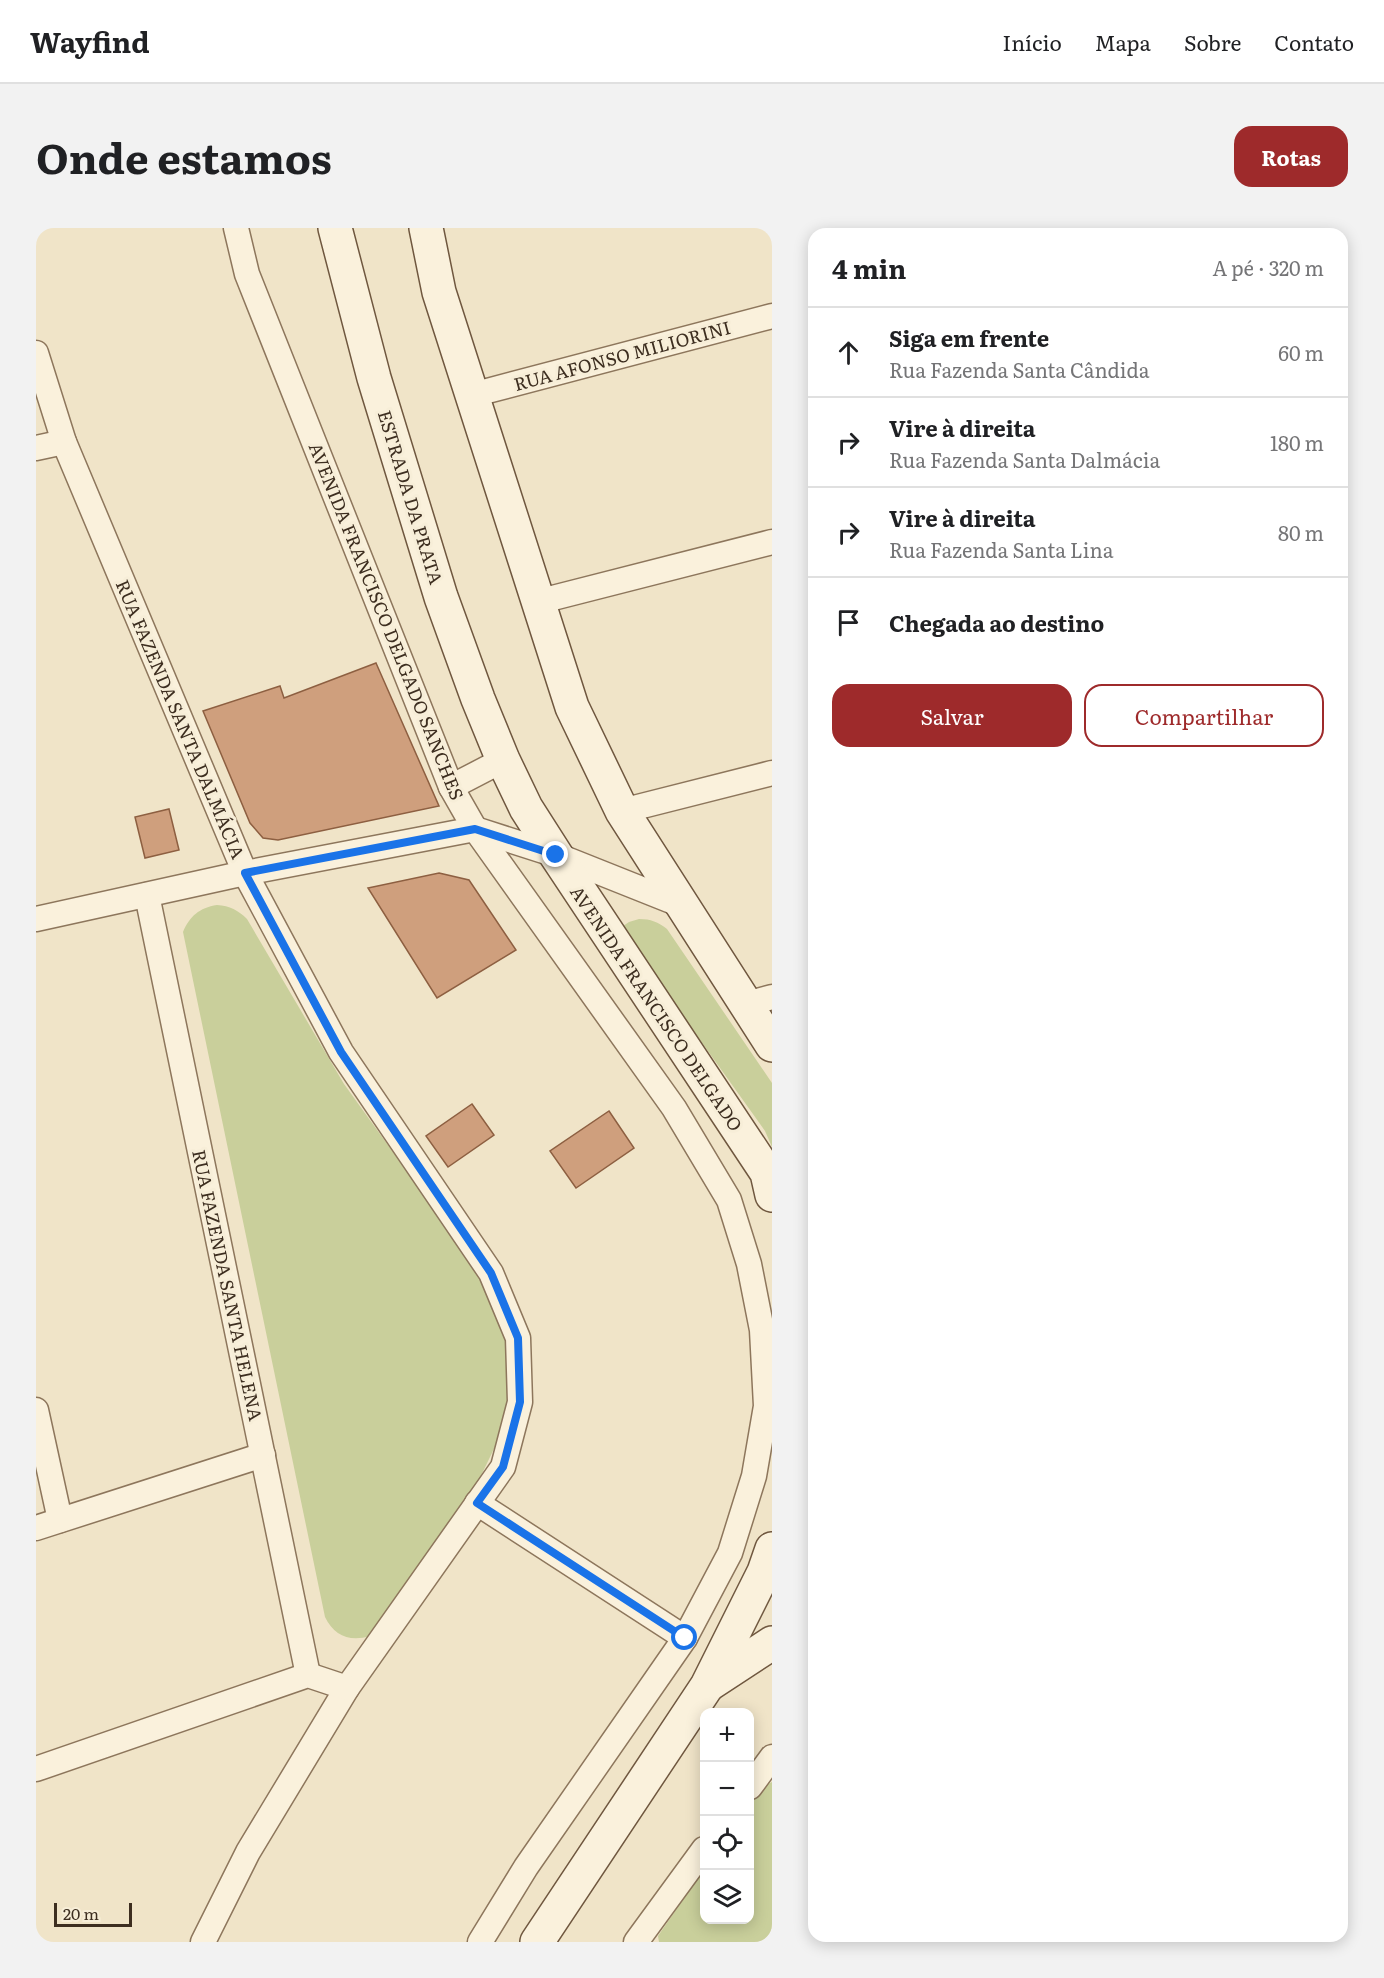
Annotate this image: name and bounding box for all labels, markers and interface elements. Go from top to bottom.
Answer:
text: Wayfind [30,20,150,62]
text: Início [1003,26,1062,57]
text: Mapa [1095,26,1151,57]
text: Sobre [1184,26,1241,57]
text: Contato [1274,26,1354,57]
text: Onde estamos [36,125,332,187]
button: Rotas [1234,126,1348,187]
text: 4 min [832,248,906,287]
text: A pé · 320 m [1213,252,1324,282]
street label: RUA AFONSO MILIORINI [510,313,734,397]
text: Siga em frente [889,321,1049,354]
icon: ahead [832,336,865,369]
text: 60 m [1278,337,1324,367]
text: Rua Fazenda Santa Cândida [889,354,1149,384]
street label: ESTRADA DA PRATA [372,407,450,587]
text: Vire à direita [889,411,1036,444]
icon: right [832,426,865,459]
text: 180 m [1270,427,1324,457]
street label: AVENIDA FRANCISCO DELGADO SANCHES [303,438,471,804]
text: Rua Fazenda Santa Dalmácia [889,444,1160,474]
text: Vire à direita [889,501,1036,534]
icon: right [832,516,865,549]
text: 80 m [1278,517,1324,547]
text: Rua Fazenda Santa Lina [889,534,1113,564]
street label: RUA FAZENDA SANTA DALMÁCIA [110,575,252,863]
icon: arrive [832,606,865,639]
text: Chegada ao destino [889,606,1104,639]
button: Salvar [832,684,1072,747]
button: Compartilhar [1084,684,1324,747]
route end [542,841,568,867]
street label: AVENIDA FRANCISCO DELGADO [564,880,750,1136]
street label: RUA FAZENDA SANTA HELENA [186,1147,270,1423]
route start [671,1624,697,1650]
map controls [700,1708,754,1924]
button: + [700,1708,754,1762]
button: − [700,1762,754,1816]
button: locate [700,1816,754,1870]
button: layers [700,1870,754,1924]
scale bar [54,1900,132,1928]
text: 20 m [63,1901,99,1925]

